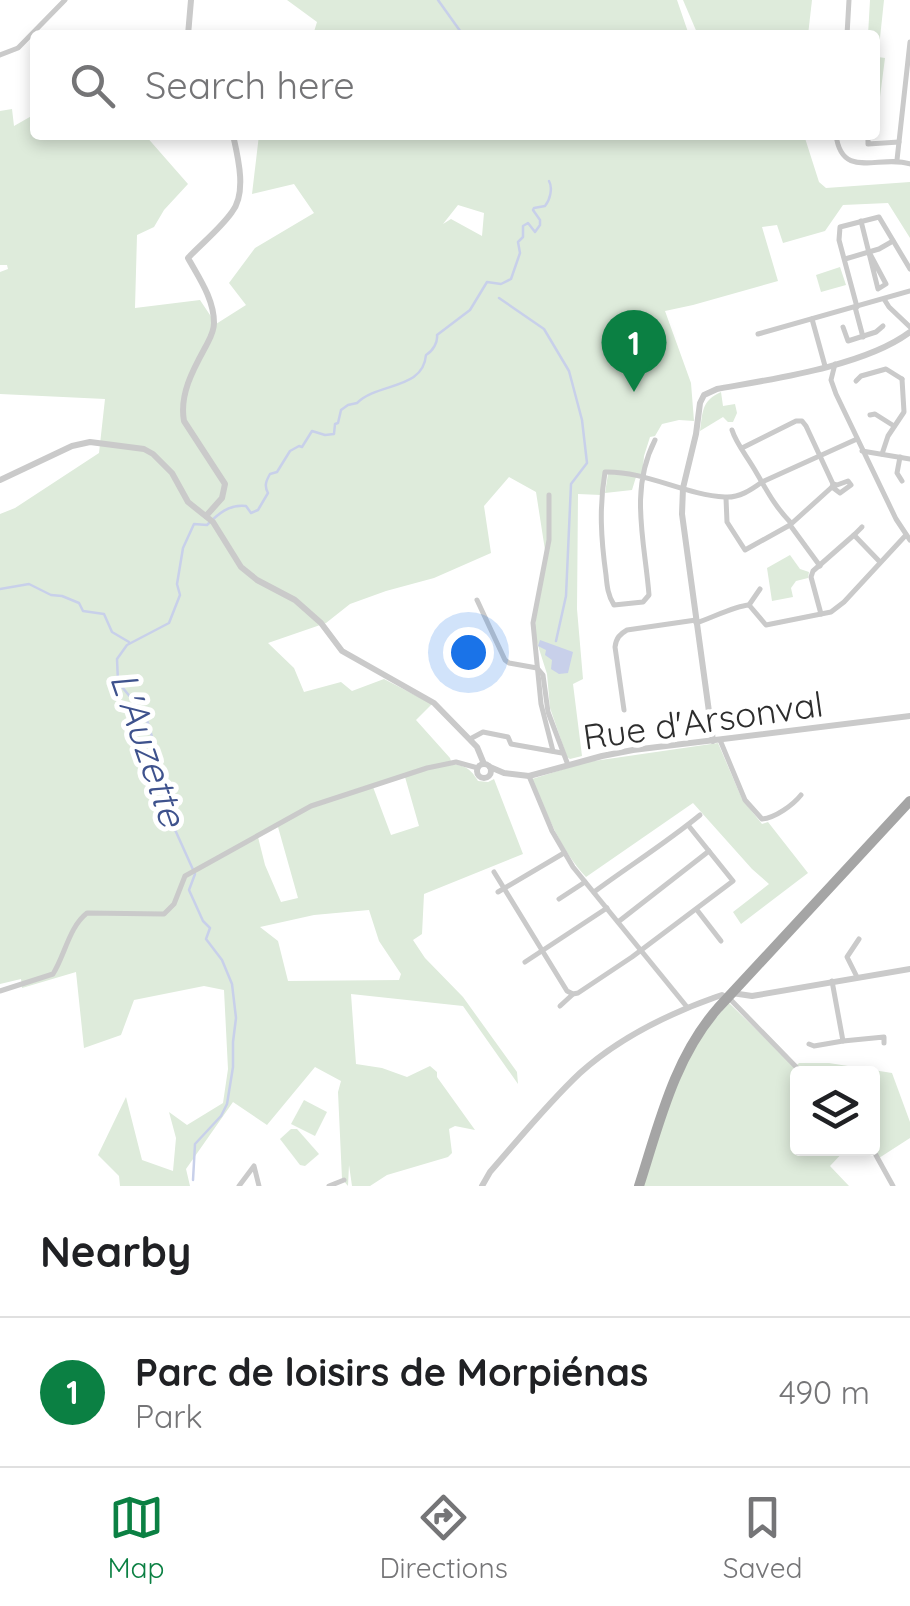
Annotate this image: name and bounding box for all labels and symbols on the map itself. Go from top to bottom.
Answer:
pin: 1 [602,310,666,392]
your location [443,627,494,678]
water label: L'Auzette [100,666,198,834]
street label: Rue d'Arsonval [580,681,826,759]

